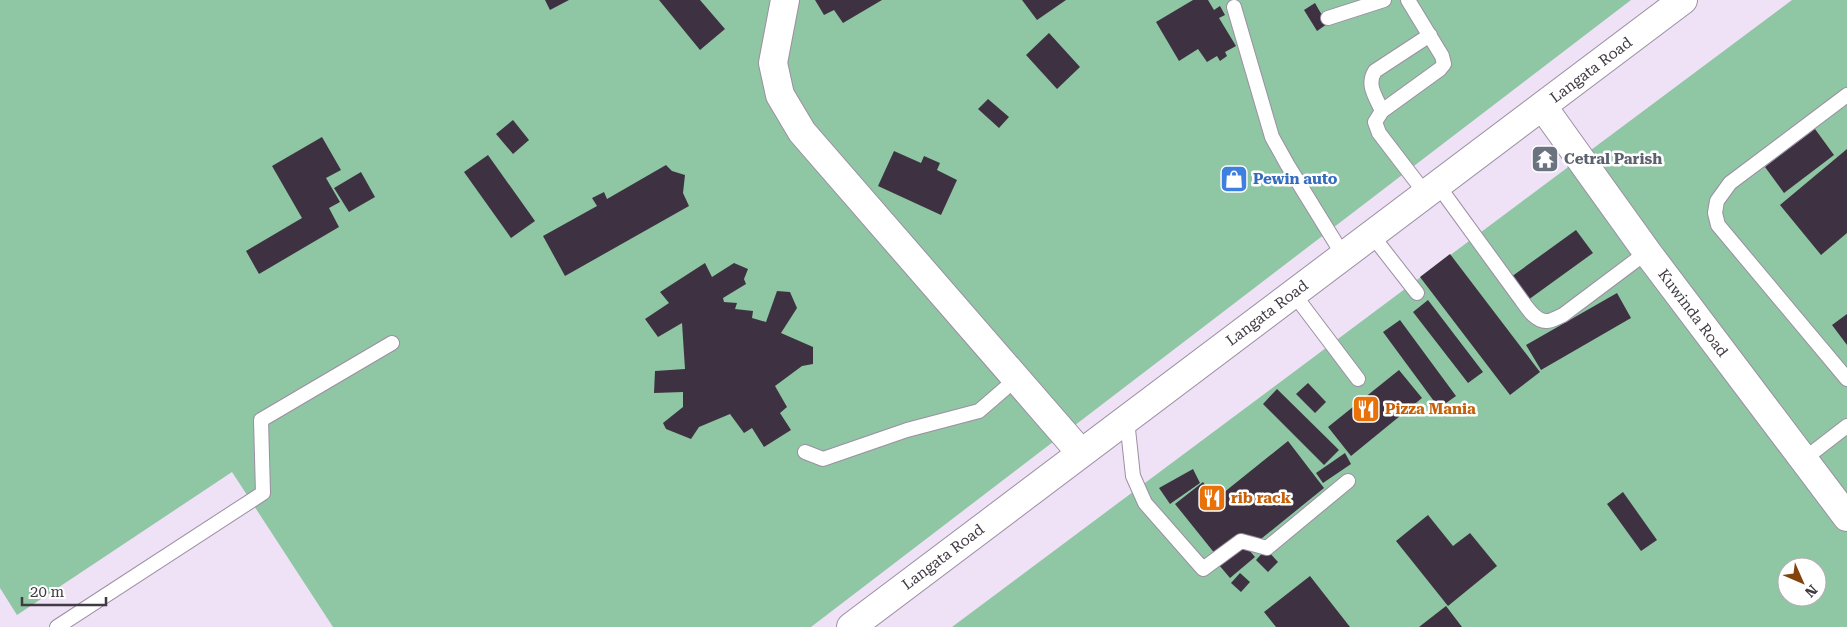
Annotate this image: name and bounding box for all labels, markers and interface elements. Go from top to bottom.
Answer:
street label: Langata Road [1547,33,1636,107]
temple icon: Cetral Parish [1530,144,1560,174]
place label: Cetral Parish [1564,150,1662,168]
shop icon: Pewin auto [1219,164,1249,194]
place label: Pewin auto [1253,170,1338,188]
street label: Kuwinda Road [1654,266,1732,361]
street label: Langata Road [1223,276,1312,350]
restaurant icon: Pizza Mania [1351,394,1381,424]
place label: Pizza Mania [1385,400,1476,418]
restaurant icon: rib rack [1197,483,1227,513]
place label: rib rack [1231,489,1292,507]
street label: Langata Road [899,520,988,594]
north arrow [1777,557,1827,607]
scale bar [22,574,106,606]
text: N [1802,582,1821,601]
text: 20 m [30,583,65,601]

